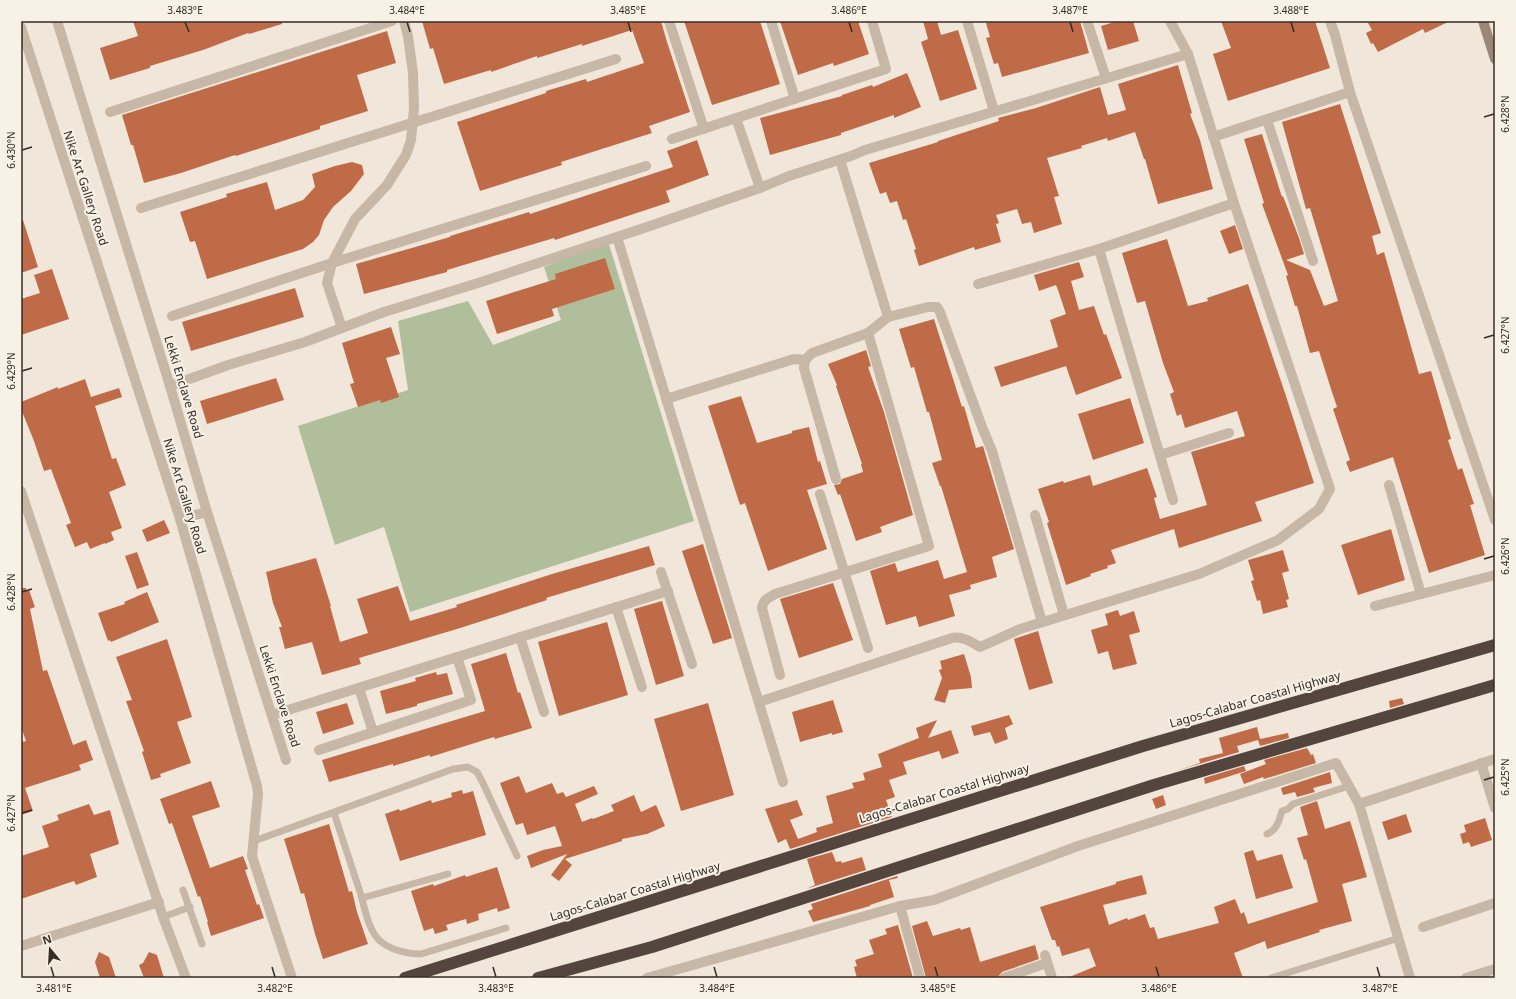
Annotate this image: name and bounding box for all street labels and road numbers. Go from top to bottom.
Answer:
street label: Nike Art Gallery Road [59,128,113,248]
street label: Lekki Enclave Road [160,334,208,440]
street label: Nike Art Gallery Road [159,436,211,556]
street label: Lekki Enclave Road [255,643,305,749]
street label: Lagos-Calabar Coastal Highway [1167,666,1343,732]
street label: Lagos-Calabar Coastal Highway [857,759,1032,827]
street label: Lagos-Calabar Coastal Highway [548,857,723,925]

